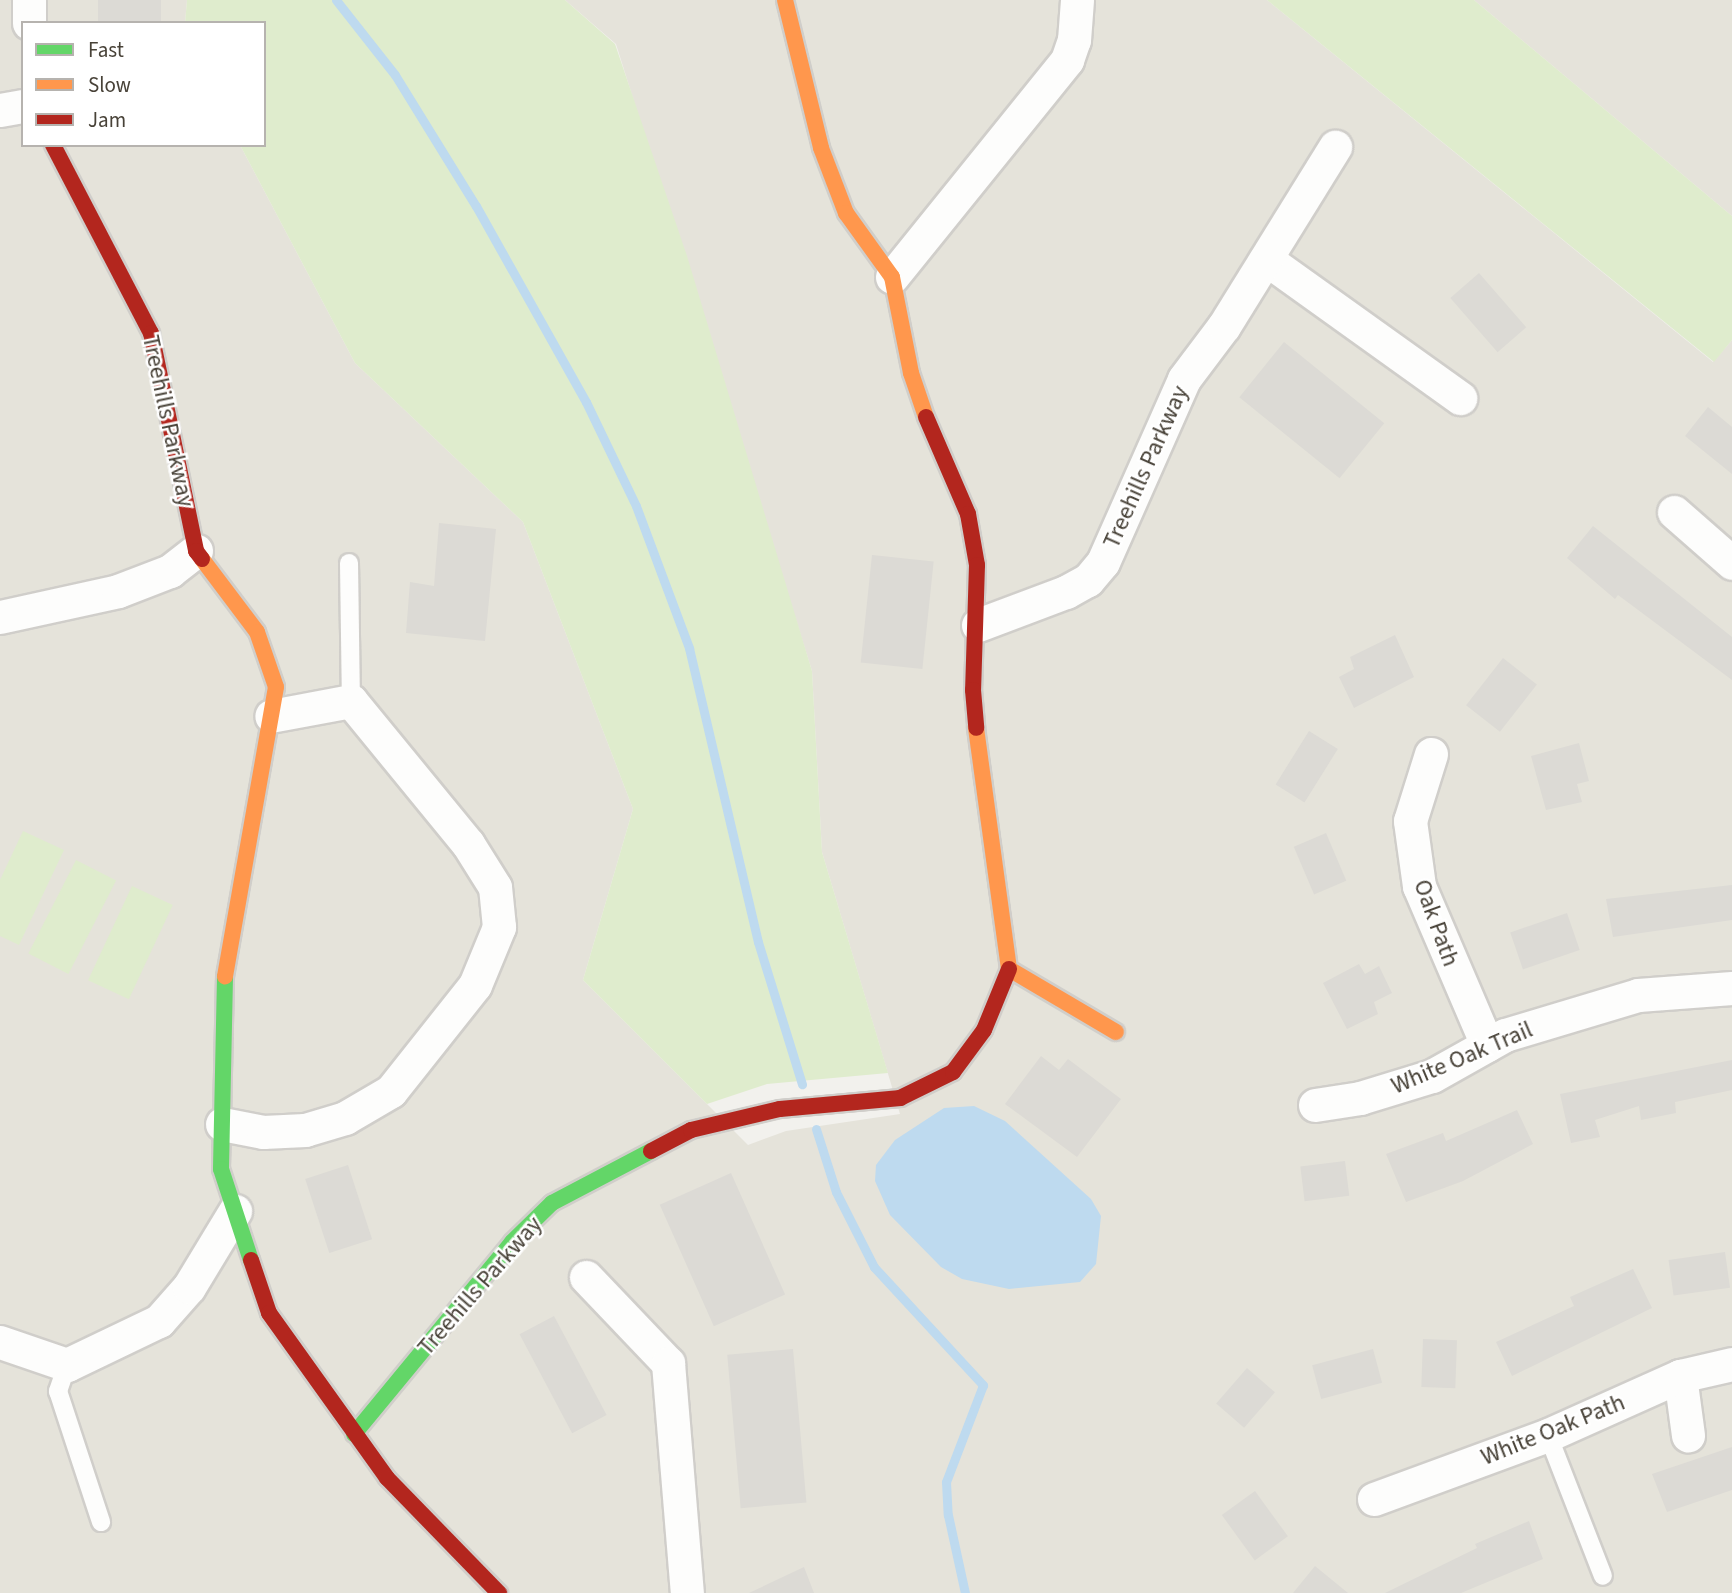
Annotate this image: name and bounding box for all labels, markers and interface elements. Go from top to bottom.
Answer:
legend [21,21,266,147]
text: Fast [88,35,124,65]
text: Slow [88,70,131,100]
text: Jam [88,105,126,135]
street label: Treehills Parkway [136,332,200,510]
street label: Treehills Parkway [1097,381,1195,553]
street label: Oak Path [1407,876,1465,970]
street label: White Oak Trail [1387,1015,1537,1101]
street label: Treehills Parkway [412,1211,548,1361]
street label: White Oak Path [1477,1388,1629,1472]

